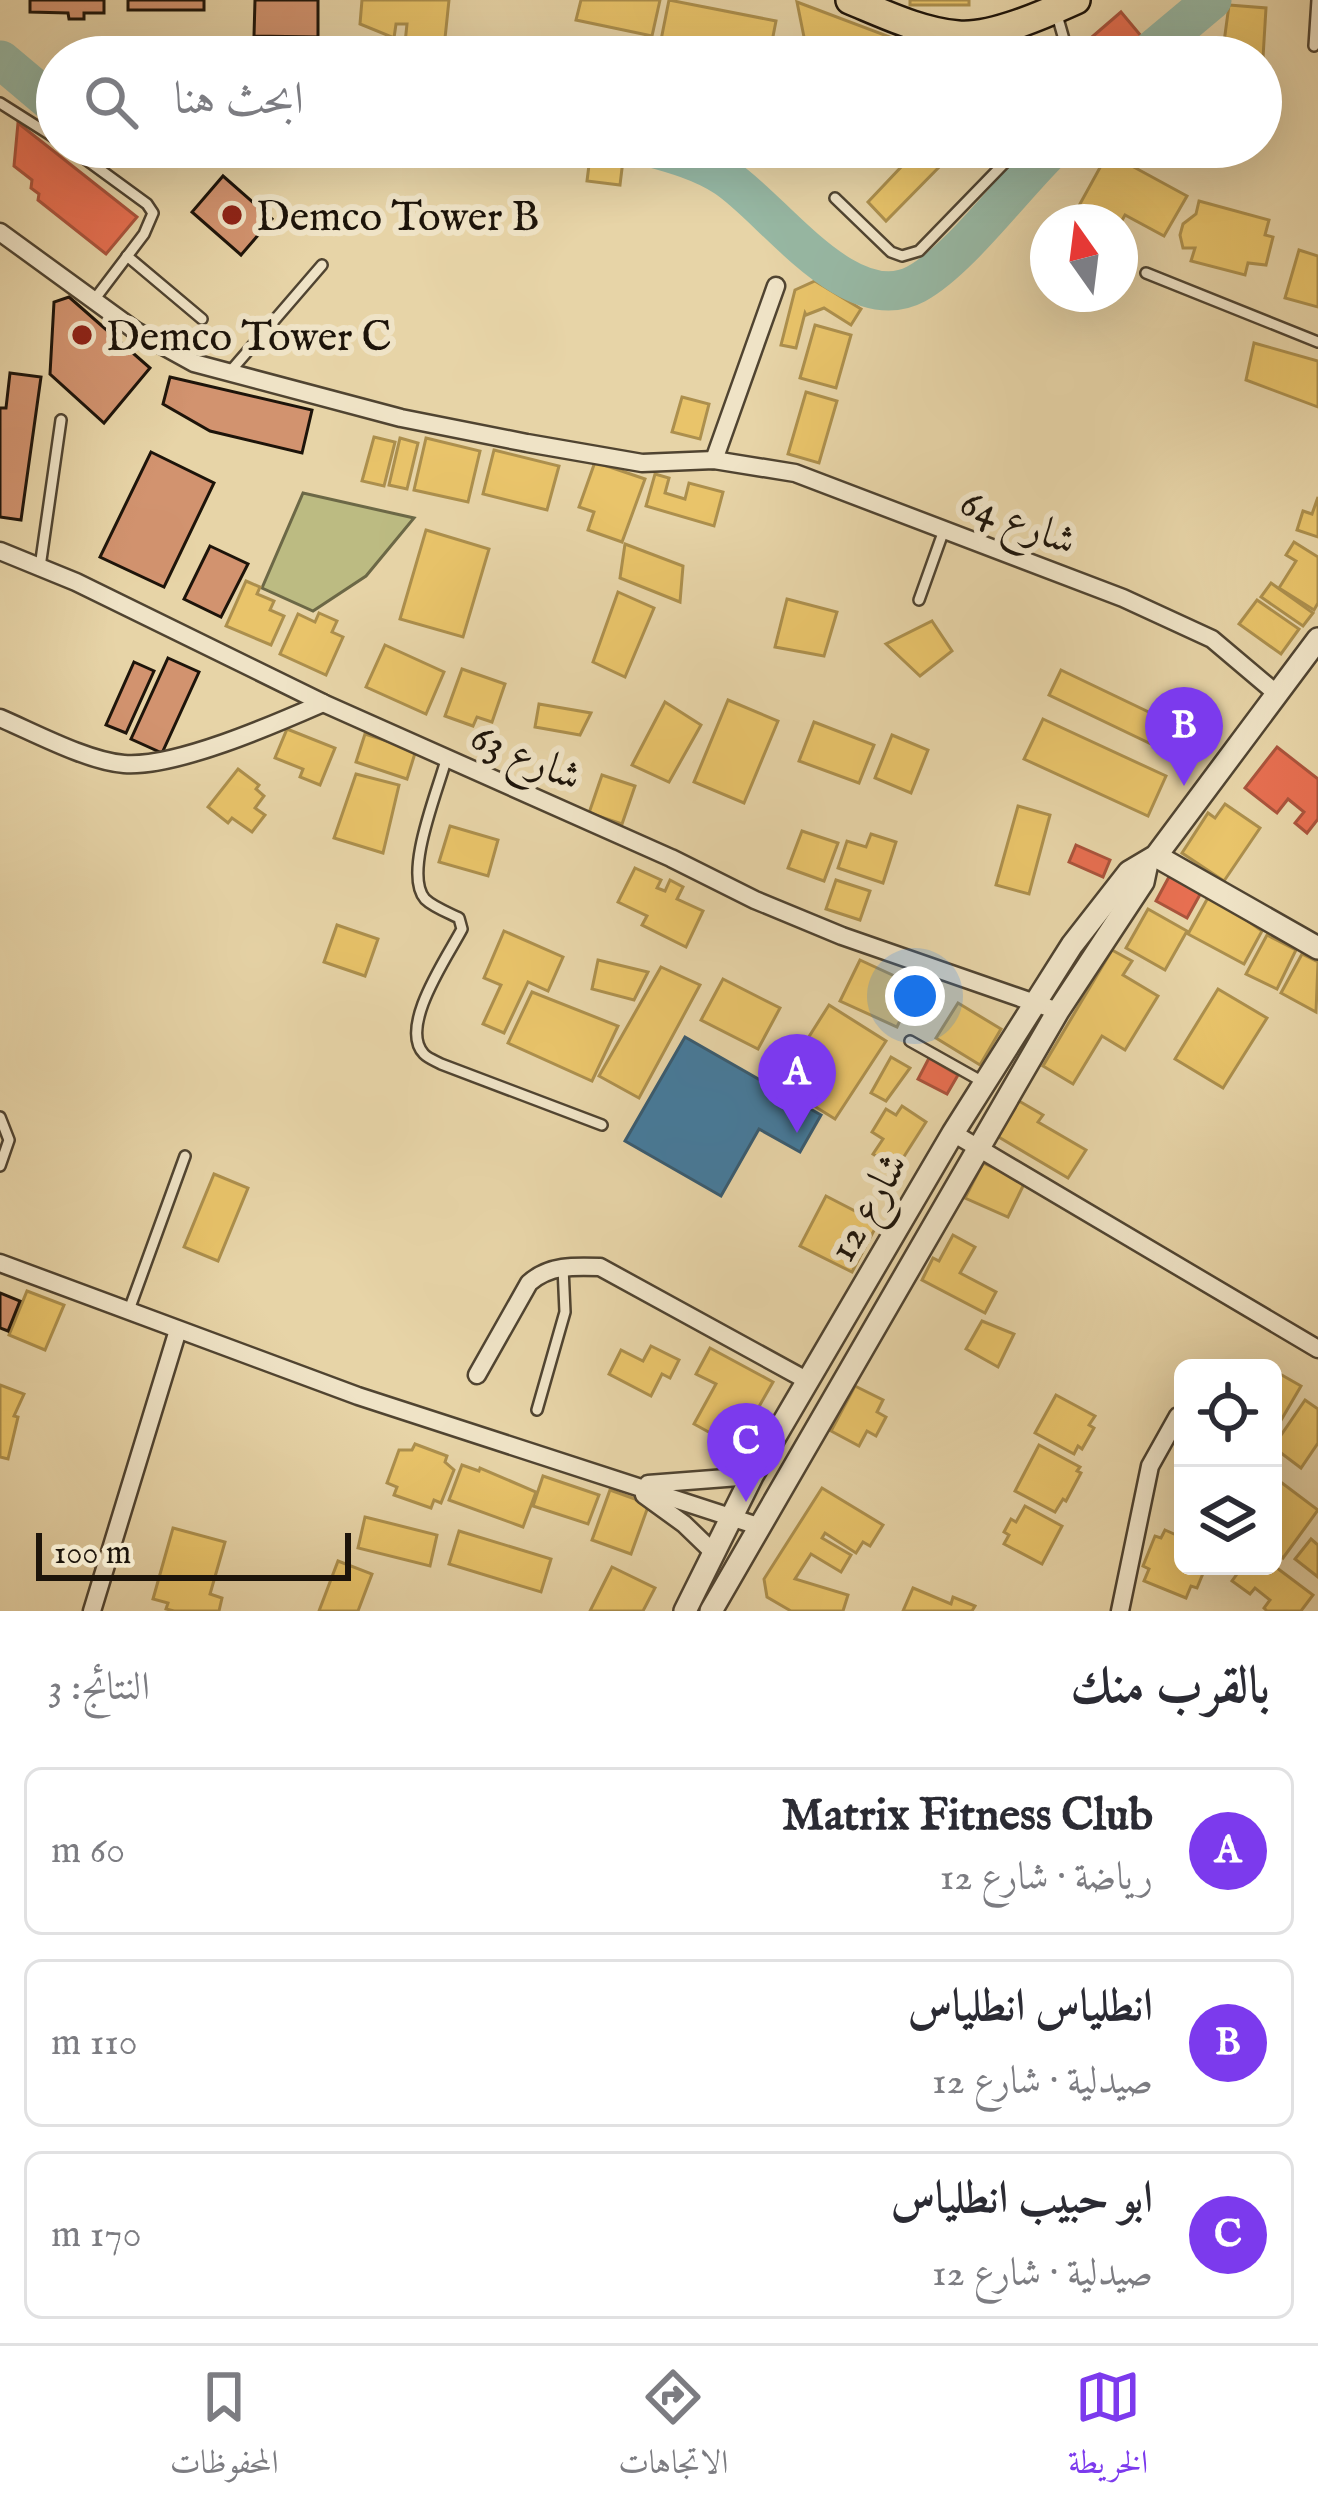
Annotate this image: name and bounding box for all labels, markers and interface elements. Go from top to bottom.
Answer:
search box [36,36,1282,168]
icon: search [78,69,144,135]
text: ابحث هنا [174,72,304,129]
place label: Demco Tower B [256,192,539,245]
marker: Demco Tower B [219,202,245,228]
north arrow [1030,204,1138,312]
place label: Demco Tower C [106,312,392,365]
marker: Demco Tower C [69,322,95,348]
street label: شارع 64 [950,477,1083,575]
pin: B [1145,687,1223,786]
street label: شارع 63 [460,711,589,811]
your location [885,966,945,1026]
pin: A [758,1034,836,1133]
street label: شارع 12 [817,1144,927,1275]
map controls [1174,1359,1282,1575]
button: locate [1174,1359,1282,1467]
pin: C [707,1403,785,1502]
button: layers [1174,1467,1282,1575]
scale bar [36,1527,351,1580]
text: 100 m [54,1533,131,1575]
text: بالقرب منك [1070,1656,1270,1721]
text: النتائج: 3 [48,1664,150,1713]
text: Matrix Fitness Club [782,1788,1153,1845]
text: 60 m [51,1827,125,1876]
text: A [1215,1827,1241,1876]
text: رياضة · شارع 12 [940,1854,1153,1903]
text: انطلياس انطلياس [907,1979,1153,2036]
text: 110 m [51,2019,138,2068]
text: B [1215,2019,1241,2068]
text: صيدلية · شارع 12 [932,2058,1153,2107]
text: ابو حبيب انطلياس [890,2171,1153,2228]
text: 170 m [51,2211,142,2260]
text: C [1214,2211,1242,2260]
text: صيدلية · شارع 12 [932,2250,1153,2299]
tab: المحفوظات [170,2364,279,2494]
tab: الاتجاهات [618,2364,728,2494]
tab: الخريطة [1068,2364,1148,2494]

